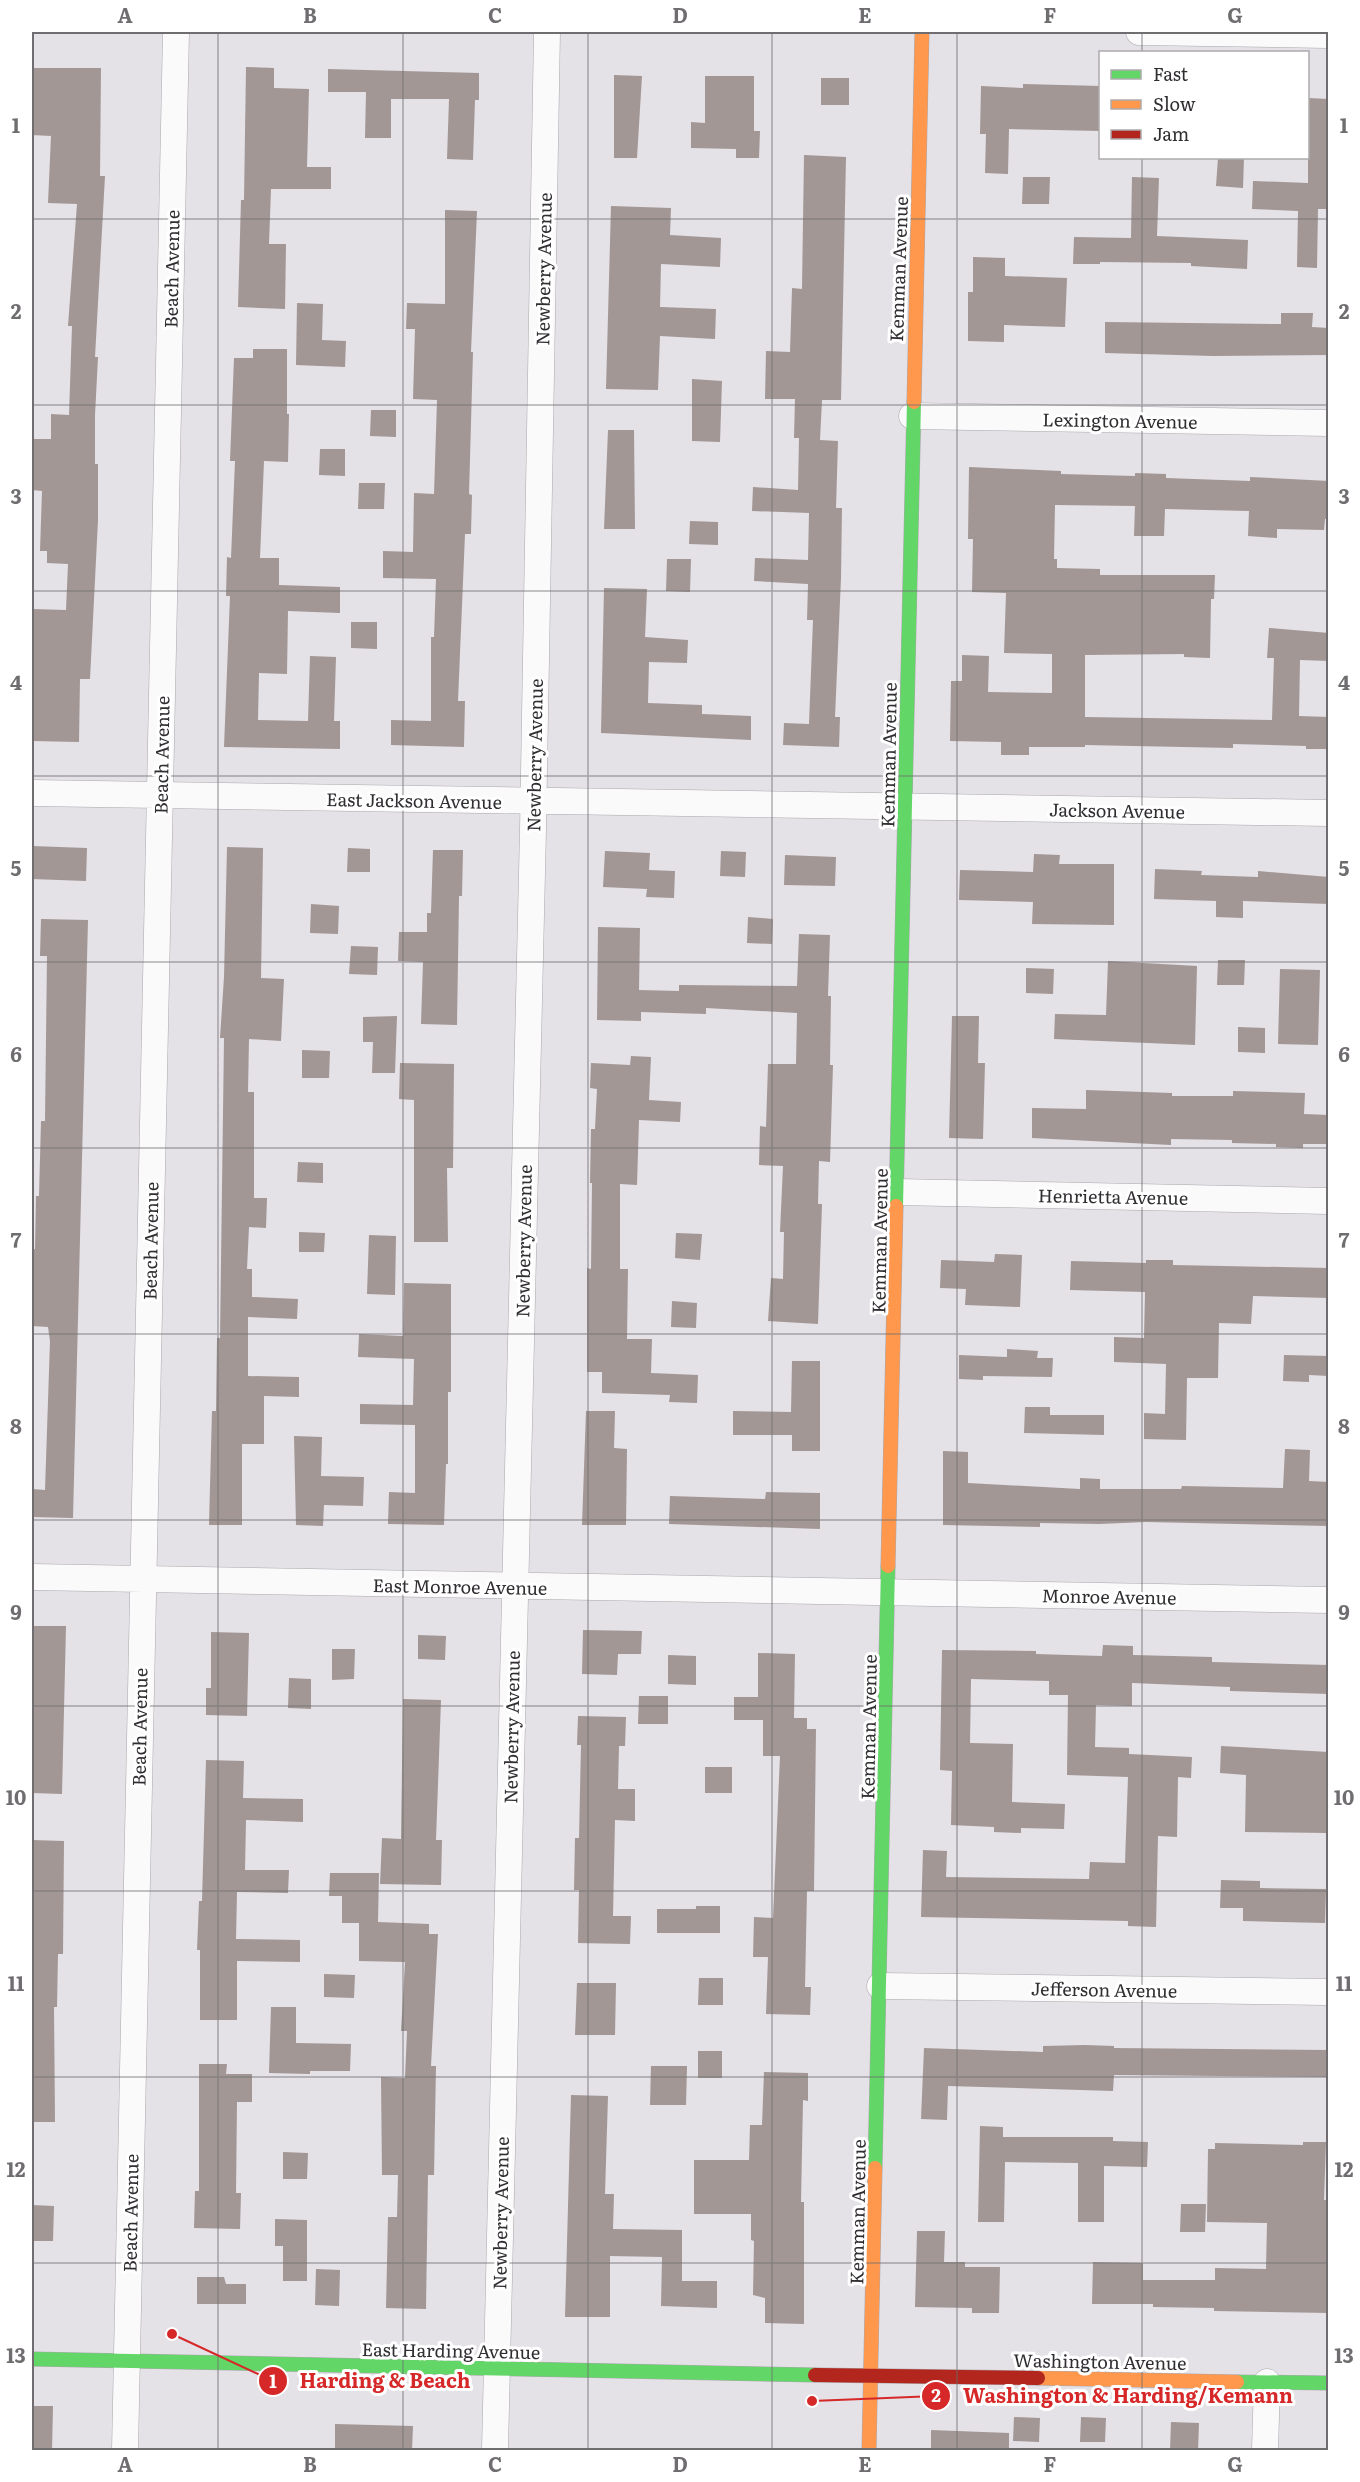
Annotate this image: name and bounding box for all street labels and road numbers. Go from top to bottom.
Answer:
street label: Newberry Avenue [528,192,558,346]
street label: Kemman Avenue [882,196,914,342]
street label: Beach Avenue [156,210,186,328]
street label: Lexington Avenue [1042,405,1198,435]
street label: Newberry Avenue [519,678,549,832]
street label: Kemman Avenue [873,682,903,828]
street label: Beach Avenue [146,696,176,814]
street label: East Jackson Avenue [326,785,502,815]
street label: Jackson Avenue [1049,795,1185,825]
street label: Newberry Avenue [508,1164,538,1318]
street label: Kemman Avenue [864,1168,894,1314]
street label: Henrietta Avenue [1038,1181,1188,1211]
street label: Beach Avenue [135,1182,165,1300]
street label: East Monroe Avenue [372,1571,548,1601]
street label: Monroe Avenue [1041,1581,1177,1611]
street label: Newberry Avenue [496,1650,526,1804]
street label: Kemman Avenue [853,1654,883,1800]
street label: Beach Avenue [124,1668,154,1786]
street label: Jefferson Avenue [1031,1974,1177,2004]
street label: Newberry Avenue [485,2136,515,2290]
street label: Kemman Avenue [842,2139,872,2285]
street label: Beach Avenue [115,2154,145,2272]
street label: East Harding Avenue [362,2335,540,2365]
street label: Washington Avenue [1013,2346,1187,2376]

